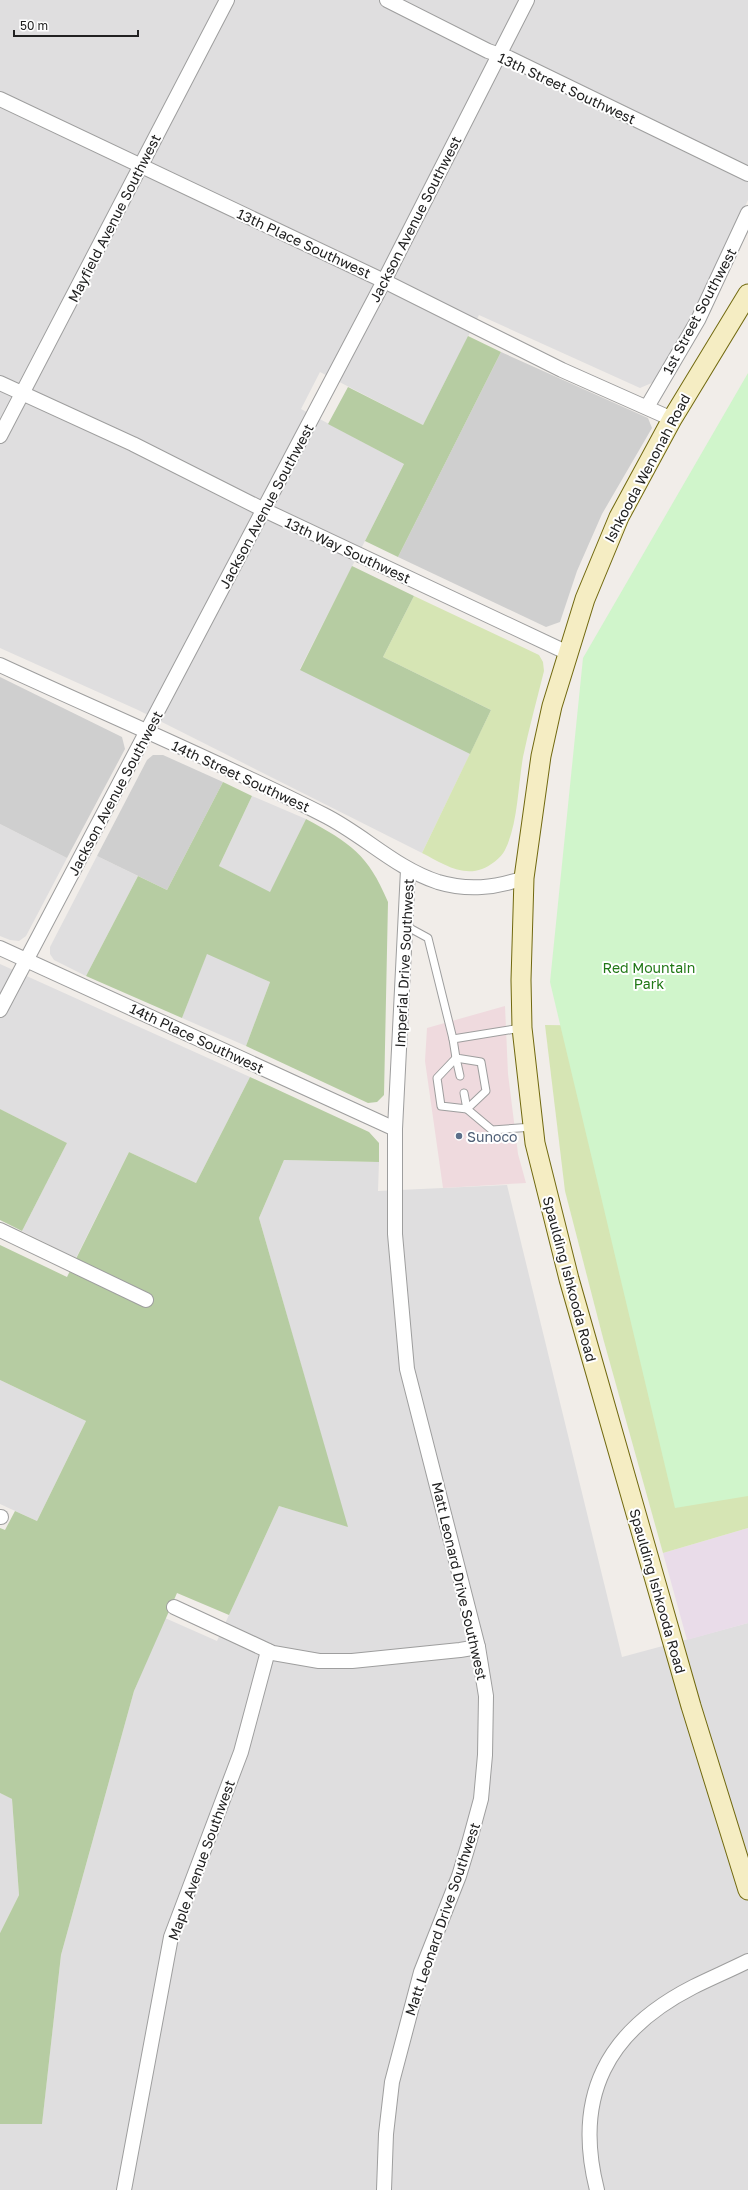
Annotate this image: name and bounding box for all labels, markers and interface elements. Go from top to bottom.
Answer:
scale bar [14,12,138,38]
text: 50 m [20,18,48,33]
street label: 13th Street Southwest [495,49,639,127]
street label: Mayfield Avenue Southwest [64,131,164,305]
street label: Jackson Avenue Southwest [366,133,464,305]
street label: 13th Place Southwest [234,204,374,282]
street label: 1st Street Southwest [659,245,739,377]
street label: Ishkooda Wenonah Road [601,391,693,545]
street label: Jackson Avenue Southwest [215,421,317,591]
street label: 13th Way Southwest [282,513,414,587]
street label: Jackson Avenue Southwest [64,708,166,878]
street label: 14th Street Southwest [169,737,313,815]
street label: Imperial Drive Southwest [391,878,417,1048]
park label: Red Mountain Park [603,959,695,992]
street label: 14th Place Southwest [127,999,267,1077]
place label: Sunoco [467,1128,517,1145]
marker: Sunoco [454,1131,464,1141]
street label: Spaulding Ishkooda Road [540,1194,600,1364]
street label: Matt Leonard Drive Southwest [429,1480,491,1682]
street label: Spaulding Ishkooda Road [626,1507,690,1675]
street label: Maple Avenue Southwest [164,1777,238,1943]
street label: Matt Leonard Drive Southwest [401,1820,483,2018]

